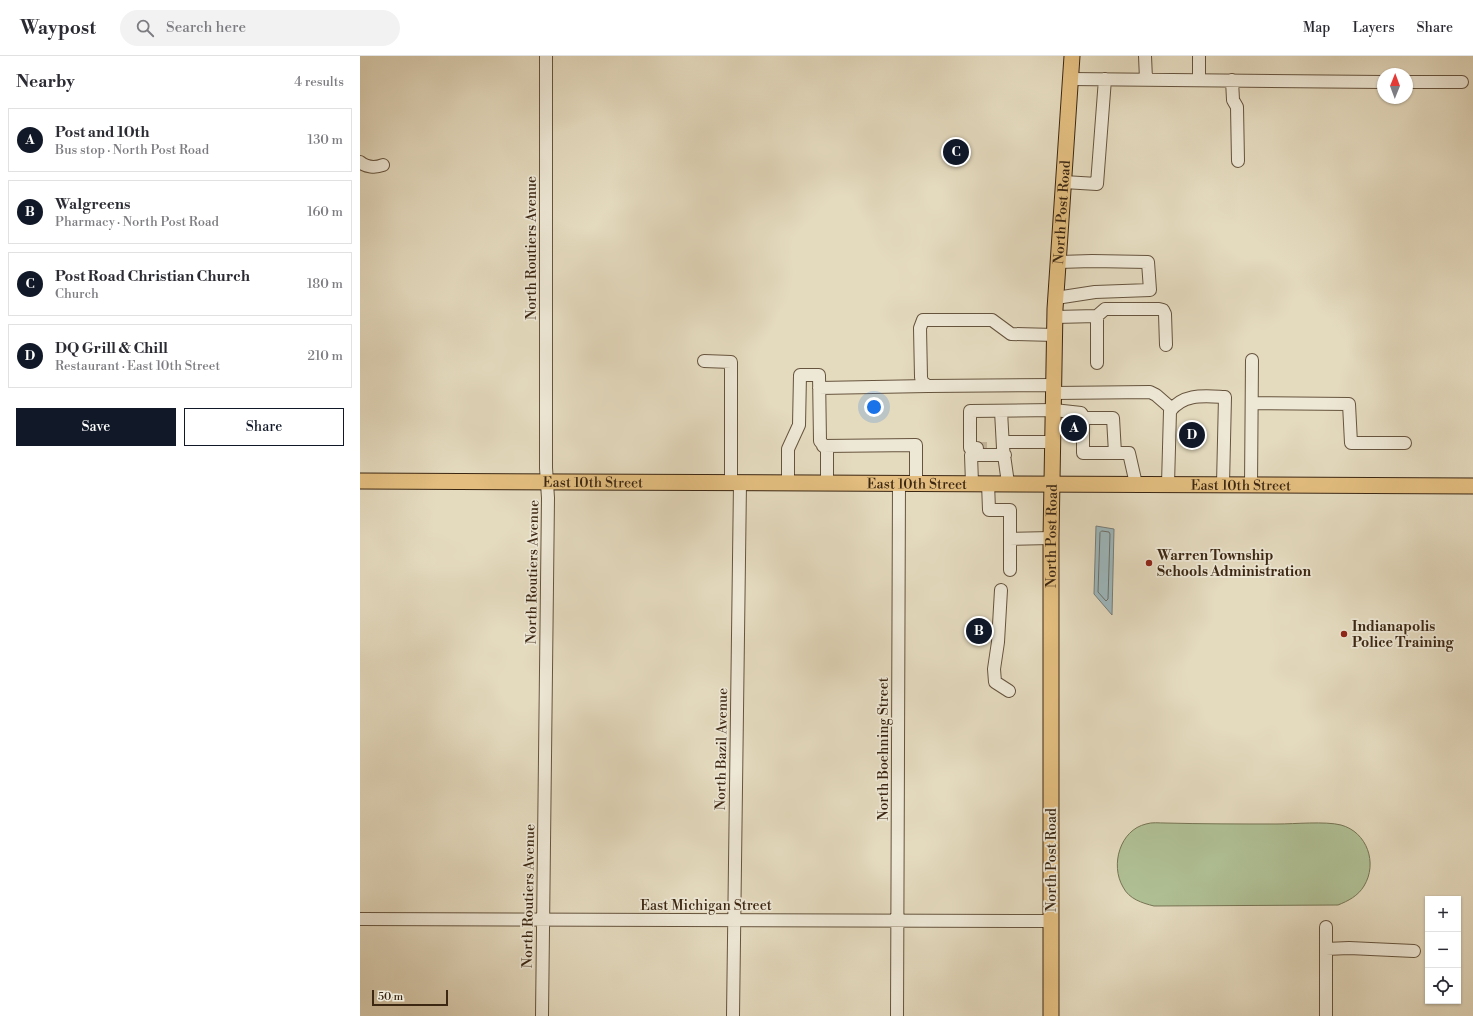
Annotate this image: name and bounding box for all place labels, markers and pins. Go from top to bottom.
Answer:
pin: C [943,137,969,167]
pin: A [1061,413,1087,443]
pin: D [1179,420,1205,450]
place label: Warren Township Schools Administration [1156,547,1311,581]
marker: Warren Township Schools Administration [1144,558,1154,568]
pin: B [966,616,992,646]
place label: Indianapolis Police Training [1352,618,1454,652]
marker: Indianapolis Police Training [1339,629,1349,639]

